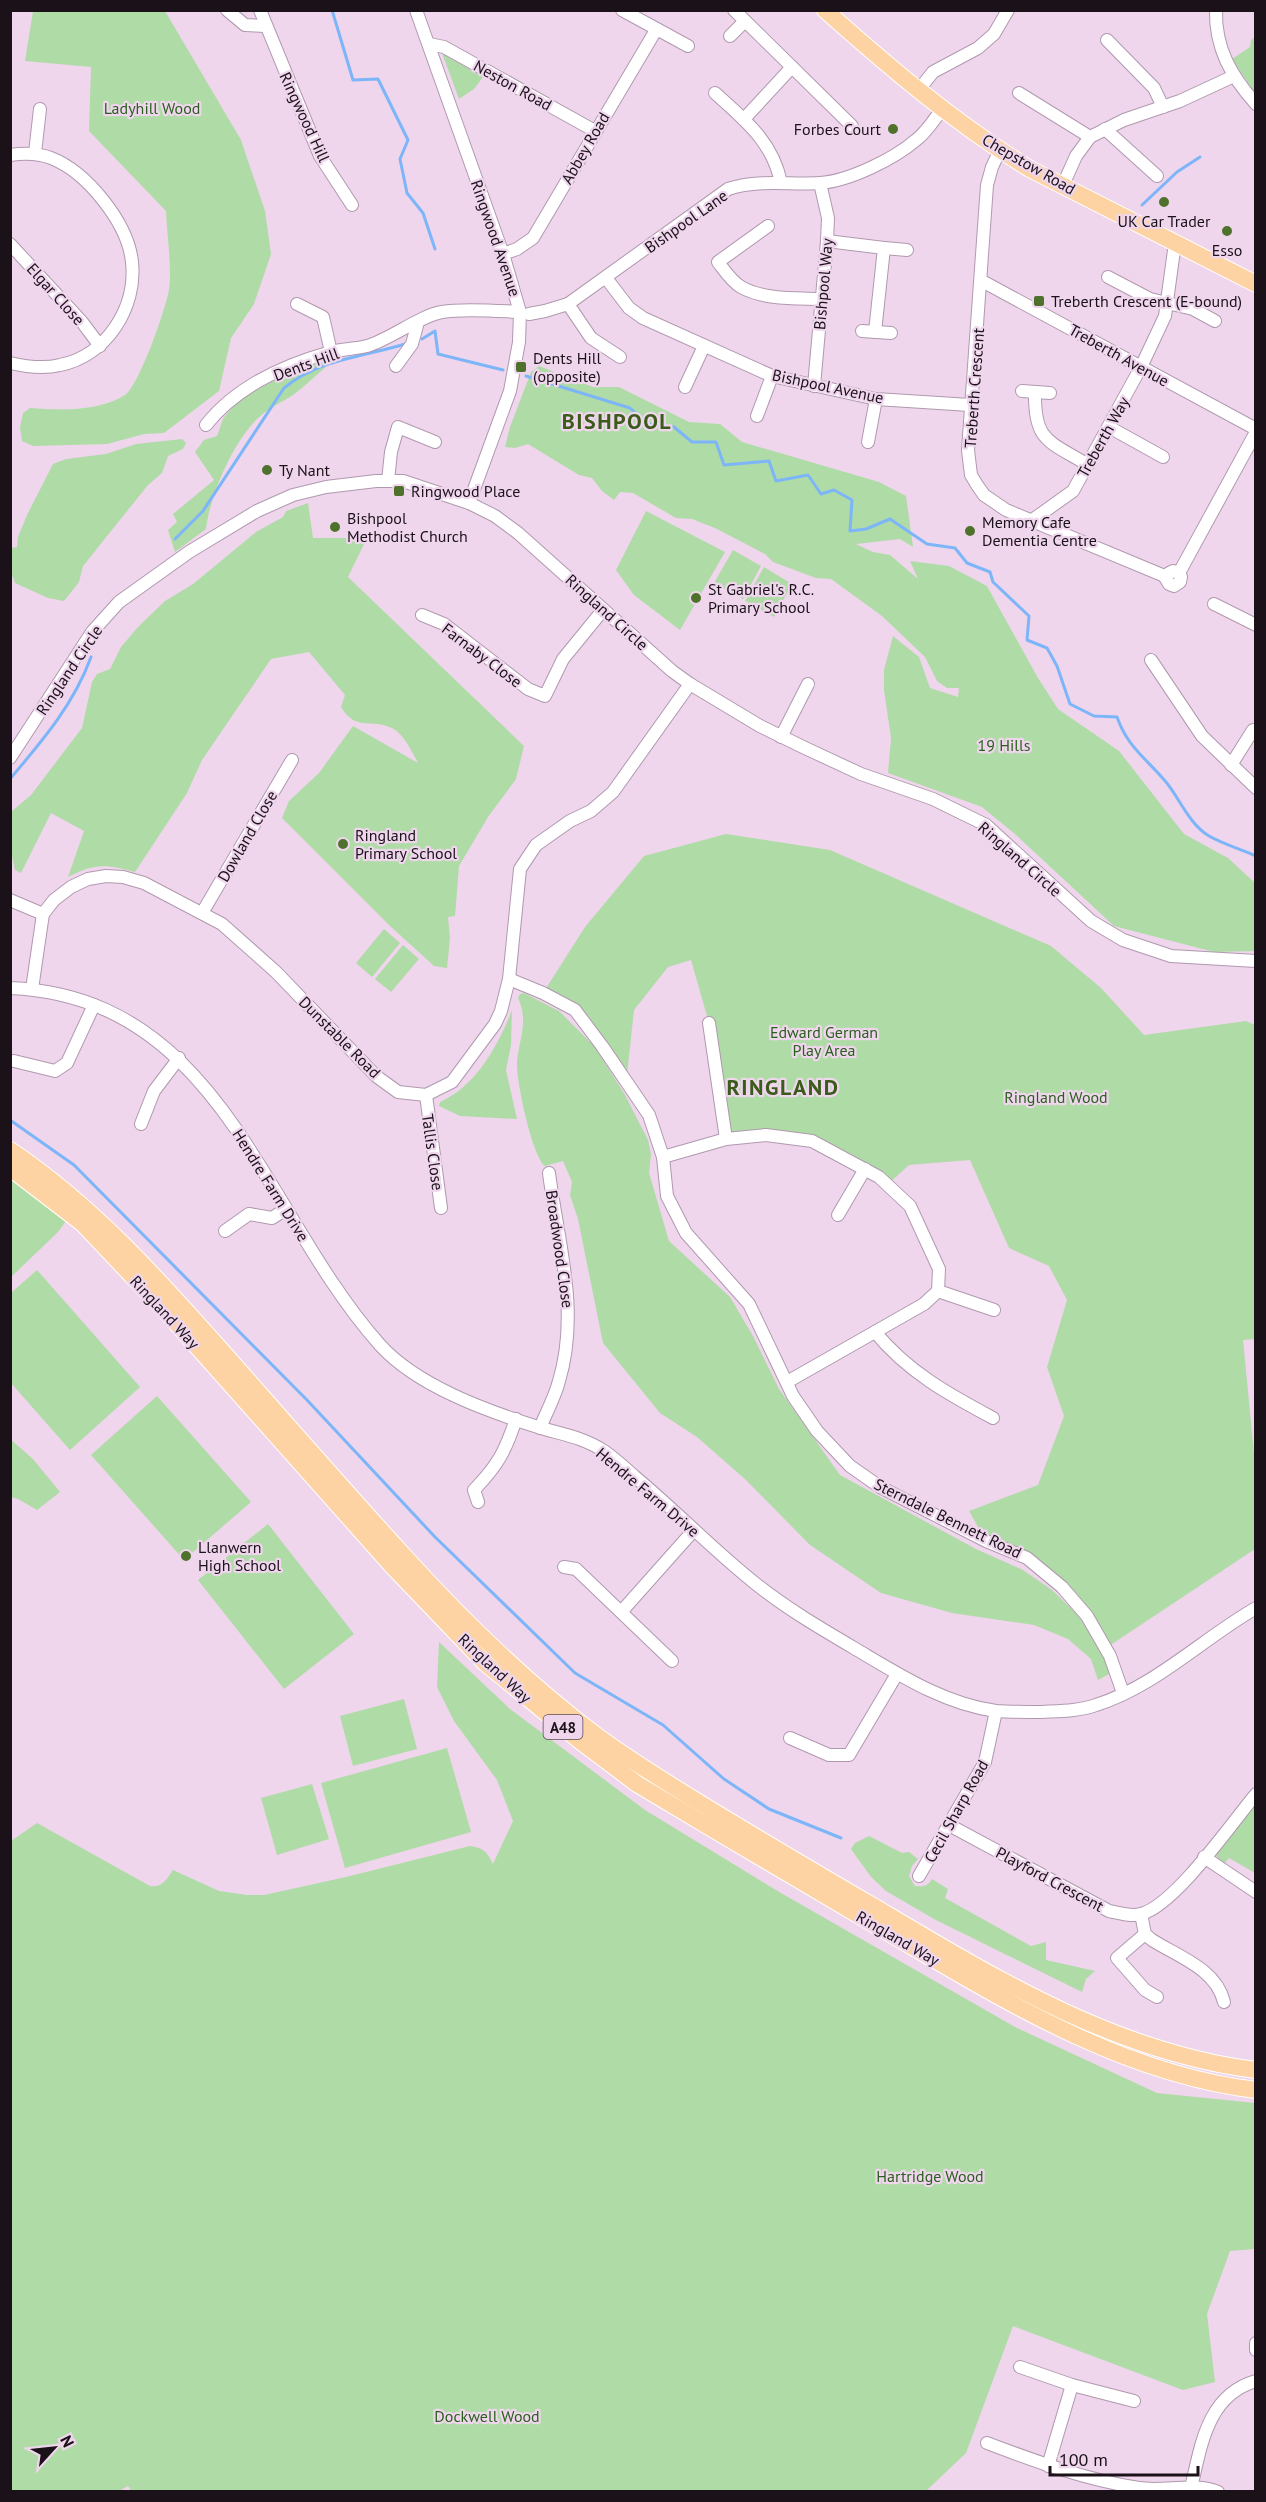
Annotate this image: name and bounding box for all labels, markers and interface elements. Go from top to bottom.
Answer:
street label: Neston Road [470,55,556,115]
street label: Ringwood Hill [275,69,335,166]
park label: Ladyhill Wood [104,98,200,118]
street label: Abbey Road [556,109,614,187]
place label: Forbes Court [794,119,882,139]
marker: Forbes Court [886,122,900,136]
street label: Chepstow Road [979,129,1079,199]
street label: Ringwood Avenue [467,177,525,299]
street label: Bishpool Lane [641,185,731,257]
marker: UK Car Trader [1157,195,1171,209]
place label: UK Car Trader [1118,211,1211,231]
marker: Esso [1220,224,1234,238]
street label: Bishpool Way [809,237,837,330]
place label: Esso [1212,240,1242,260]
street label: Elgar Close [23,259,89,329]
place label: Treberth Crescent (E-bound) [1051,291,1242,311]
marker: Treberth Crescent (E-bound) [1032,294,1046,308]
street label: Treberth Avenue [1065,319,1173,391]
street label: Treberth Crescent [960,327,988,449]
street label: Dents Hill [271,343,342,385]
place label: Dents Hill (opposite) [533,348,601,386]
marker: Dents Hill (opposite) [514,360,528,374]
street label: Bishpool Avenue [770,364,886,408]
street label: Treberth Way [1073,393,1134,481]
district label: BISHPOOL [562,407,672,435]
place label: Ty Nant [279,460,330,480]
marker: Ty Nant [260,463,274,477]
place label: Ringwood Place [411,481,520,501]
marker: Ringwood Place [392,484,406,498]
place label: Bishpool Methodist Church [347,508,468,546]
place label: Memory Cafe Dementia Centre [982,512,1097,550]
marker: Bishpool Methodist Church [328,520,342,534]
marker: Memory Cafe Dementia Centre [963,524,977,538]
street label: Ringland Circle [562,570,652,654]
place label: St Gabriel's R.C. Primary School [708,579,814,617]
marker: St Gabriel's R.C. Primary School [689,591,703,605]
street label: Farnaby Close [438,618,526,692]
street label: Ringland Circle [32,621,106,719]
park label: 19 Hills [978,735,1031,755]
street label: Dowland Close [213,787,281,885]
street label: Ringland Circle [974,817,1066,901]
place label: Ringland Primary School [355,825,457,863]
marker: Ringland Primary School [336,837,350,851]
street label: Dunstable Road [295,992,385,1082]
park label: Edward German Play Area [770,1022,878,1060]
district label: RINGLAND [727,1073,839,1101]
park label: Ringland Wood [1004,1087,1108,1107]
street label: Tallis Close [418,1112,448,1192]
street label: Hendre Farm Drive [228,1125,314,1245]
street label: Broadwood Close [542,1189,578,1309]
street label: Ringland Way [126,1271,204,1353]
street label: Hendre Farm Drive [592,1443,704,1541]
street label: Sterndale Bennett Road [871,1474,1025,1562]
place label: Llanwern High School [198,1537,281,1575]
marker: Llanwern High School [179,1549,193,1563]
street label: Ringland Way [454,1629,536,1707]
road number: A48 [544,1715,582,1739]
street label: Cecil Sharp Road [920,1756,992,1866]
street label: Playford Crescent [993,1842,1108,1916]
street label: Ringland Way [853,1906,944,1970]
park label: Hartridge Wood [876,2166,984,2186]
park label: Dockwell Wood [434,2406,540,2426]
north arrow [24,2418,84,2478]
text: N [56,2432,79,2450]
scale bar [1050,2439,1198,2477]
text: 100 m [1059,2448,1108,2471]

